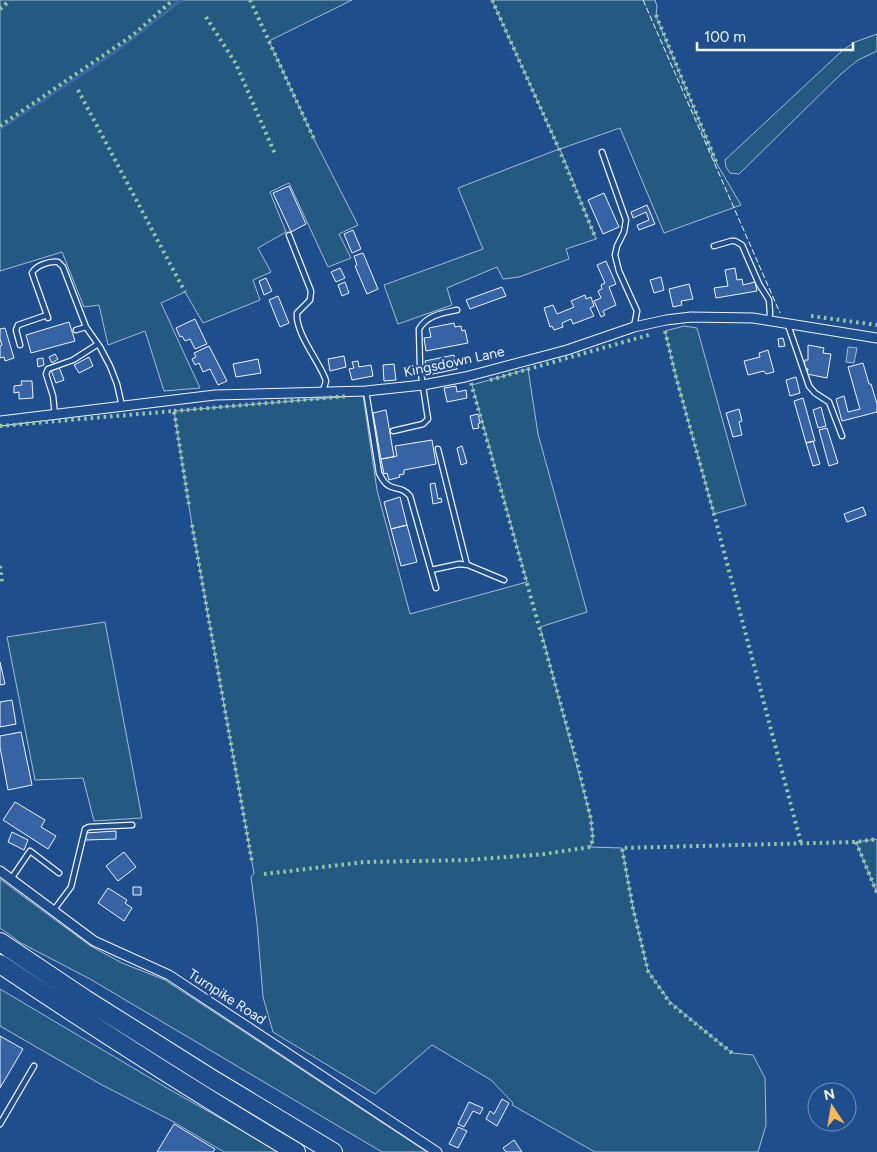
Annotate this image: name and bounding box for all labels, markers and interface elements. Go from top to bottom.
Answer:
scale bar [697,20,853,52]
text: 100 m [704,28,746,46]
street label: Kingsdown Lane [402,343,506,381]
street label: Turnpike Road [185,966,269,1028]
north arrow [807,1082,857,1132]
text: N [822,1085,836,1104]

